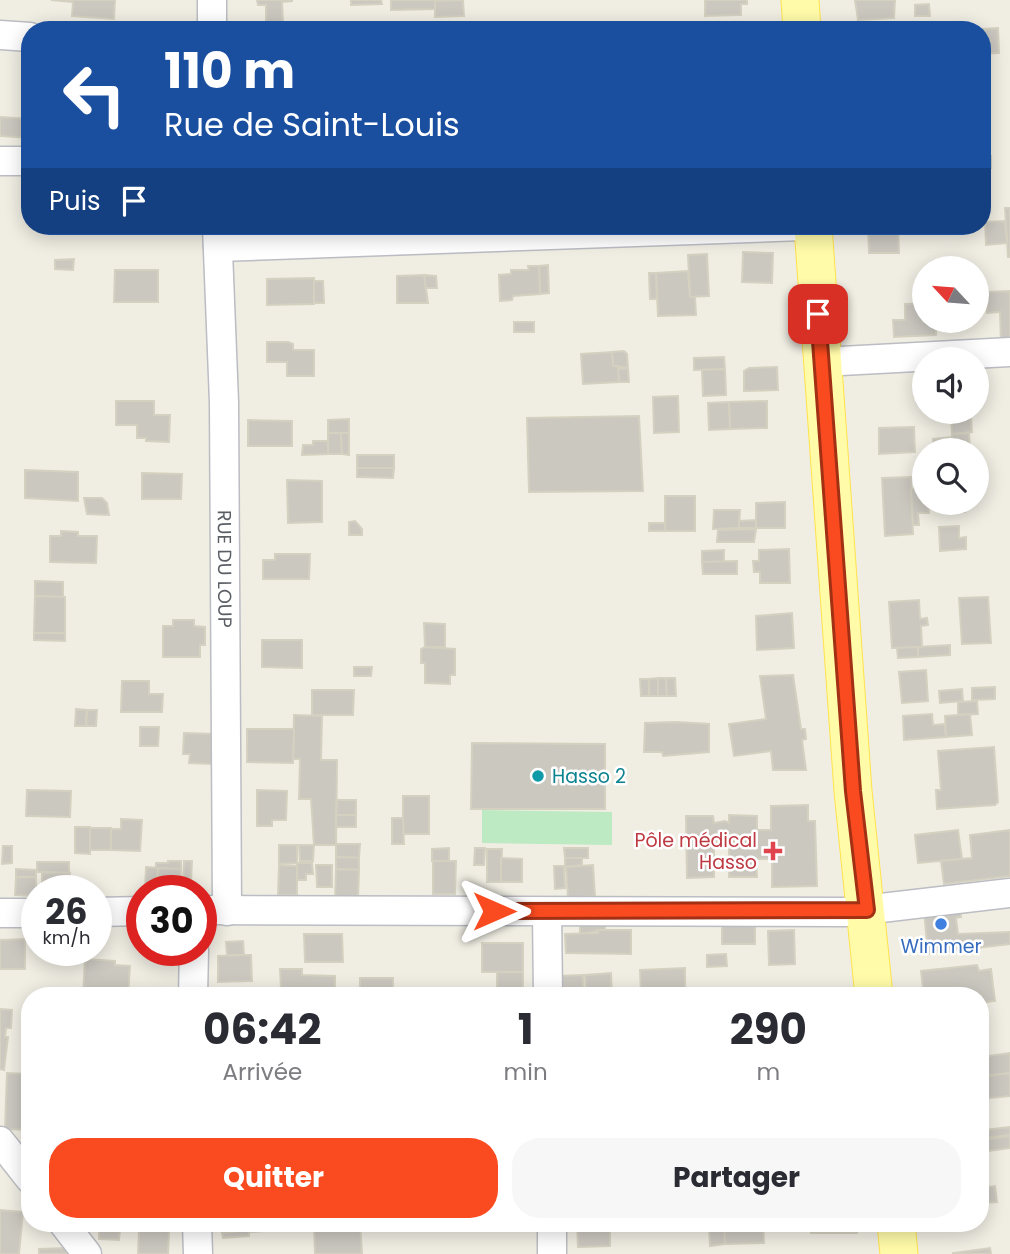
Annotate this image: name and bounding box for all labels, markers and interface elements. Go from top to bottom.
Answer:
text: 110 m [164,37,295,105]
icon: left [49,49,140,140]
text: Rue de Saint-Louis [164,102,460,147]
icon: arrive [115,182,153,220]
text: Puis [49,183,101,219]
north arrow [912,256,989,332]
map controls [912,256,989,515]
pin [788,284,848,344]
icon: arrive [799,295,837,333]
button: sound [912,347,989,424]
button: search [912,438,989,515]
street label: RUE DU LOUP [211,510,238,628]
place label: Hasso 2 [552,763,626,790]
marker: Hasso 2 [530,768,546,784]
place label: Pôle médical Hasso [634,827,757,876]
marker: Pôle médical Hasso [763,841,783,861]
position arrow [457,874,531,948]
speed limit sign: 30 [126,875,217,966]
text: 26 [45,887,88,936]
marker: Wimmer [933,916,949,932]
text: km/h [43,925,90,950]
place label: Wimmer [900,933,982,960]
text: 06:42 [203,1000,322,1059]
text: 1 [518,1000,534,1059]
text: 290 [730,1000,807,1059]
text: Arrivée [222,1056,302,1088]
text: min [504,1056,548,1088]
text: m [756,1056,780,1088]
button: Quitter [49,1138,498,1218]
button: Partager [512,1138,961,1218]

